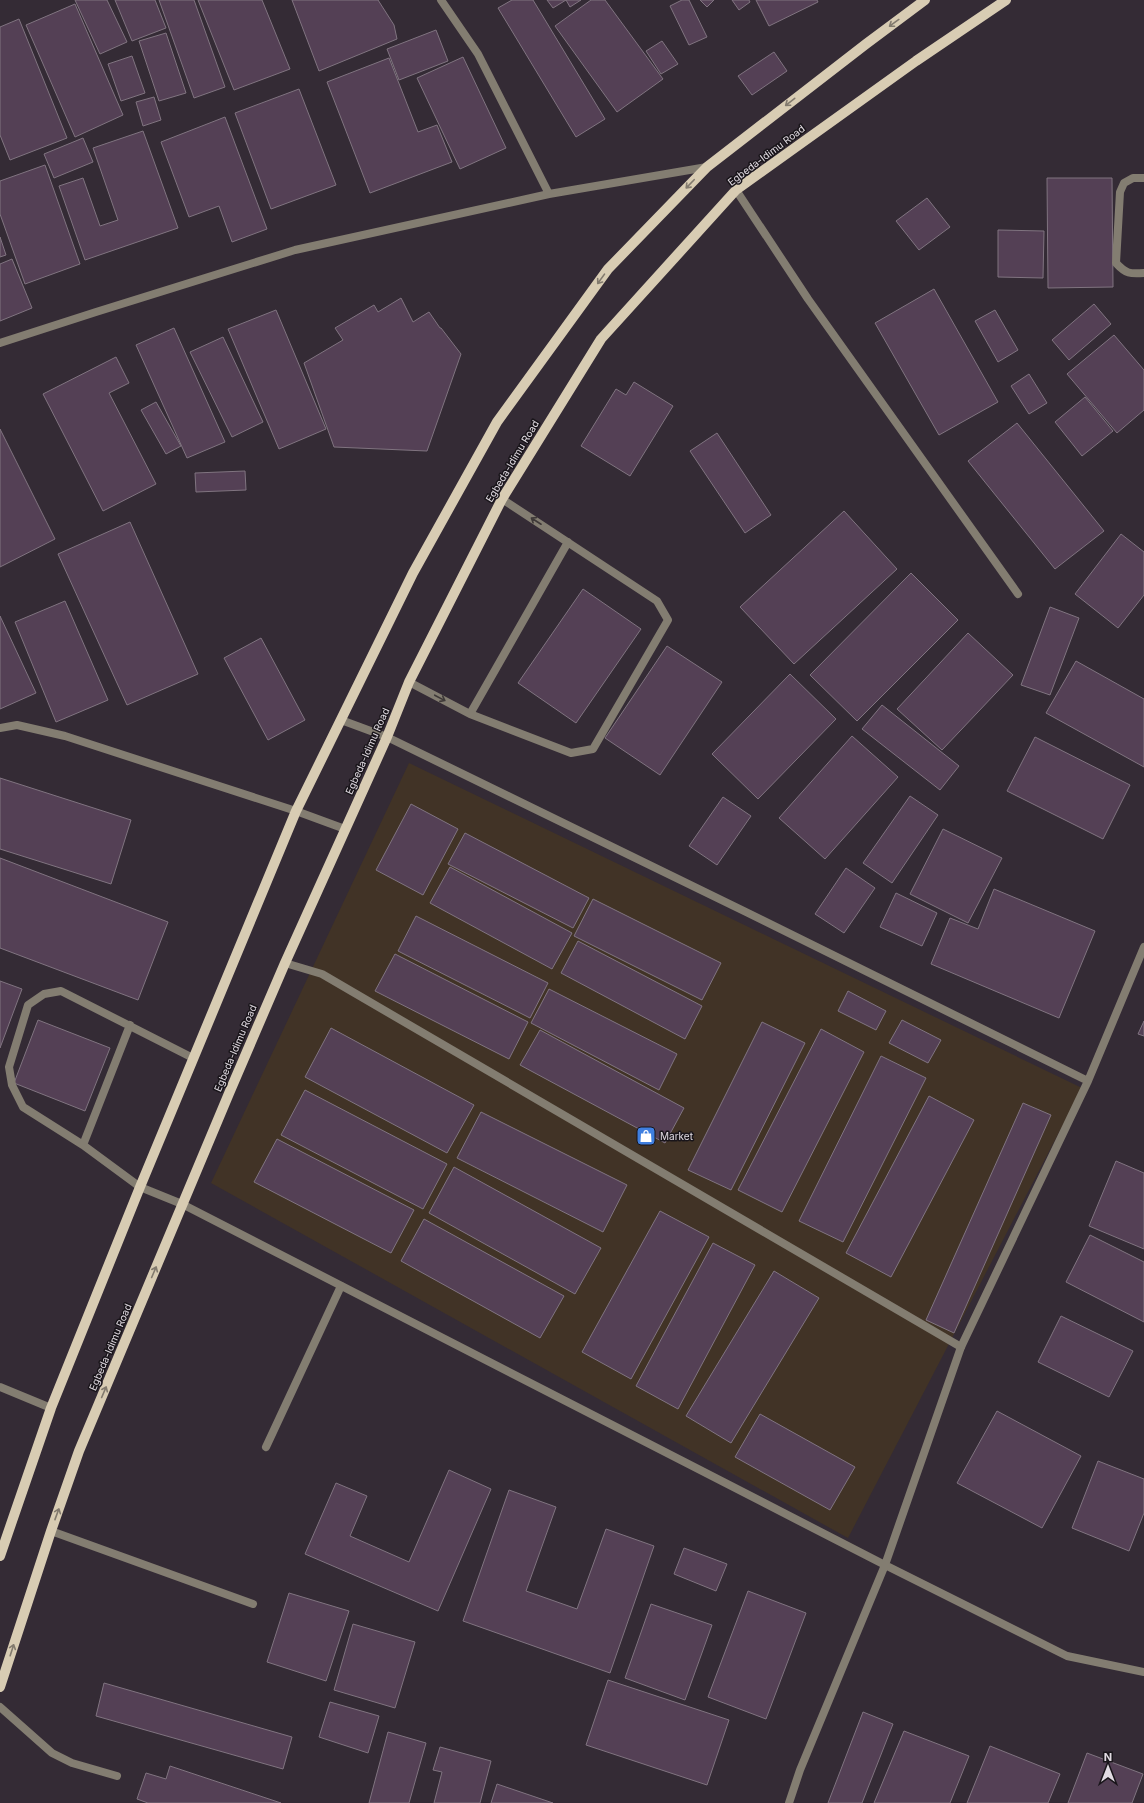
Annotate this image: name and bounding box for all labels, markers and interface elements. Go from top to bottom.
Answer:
one-way arrow [888,19,899,27]
one-way arrow [785,98,796,106]
street label: Egbeda-Idimu Road [725,122,807,188]
one-way arrow [685,179,695,189]
one-way arrow [597,273,605,284]
street label: Egbeda-Idimu Road [483,418,541,504]
one-way arrow [530,516,542,524]
one-way arrow [433,695,445,702]
street label: Egbeda-Idimu Road [343,706,391,796]
street label: Egbeda-Idimu Road [211,1003,259,1093]
shop icon: Market [635,1125,657,1147]
place label: Market [660,1130,694,1142]
one-way arrow [151,1267,158,1279]
street label: Egbeda-Idimu Road [86,1302,134,1392]
one-way arrow [101,1387,108,1399]
one-way arrow [54,1508,62,1520]
one-way arrow [9,1644,16,1657]
north arrow [1088,1747,1128,1787]
text: N [1104,1750,1112,1764]

